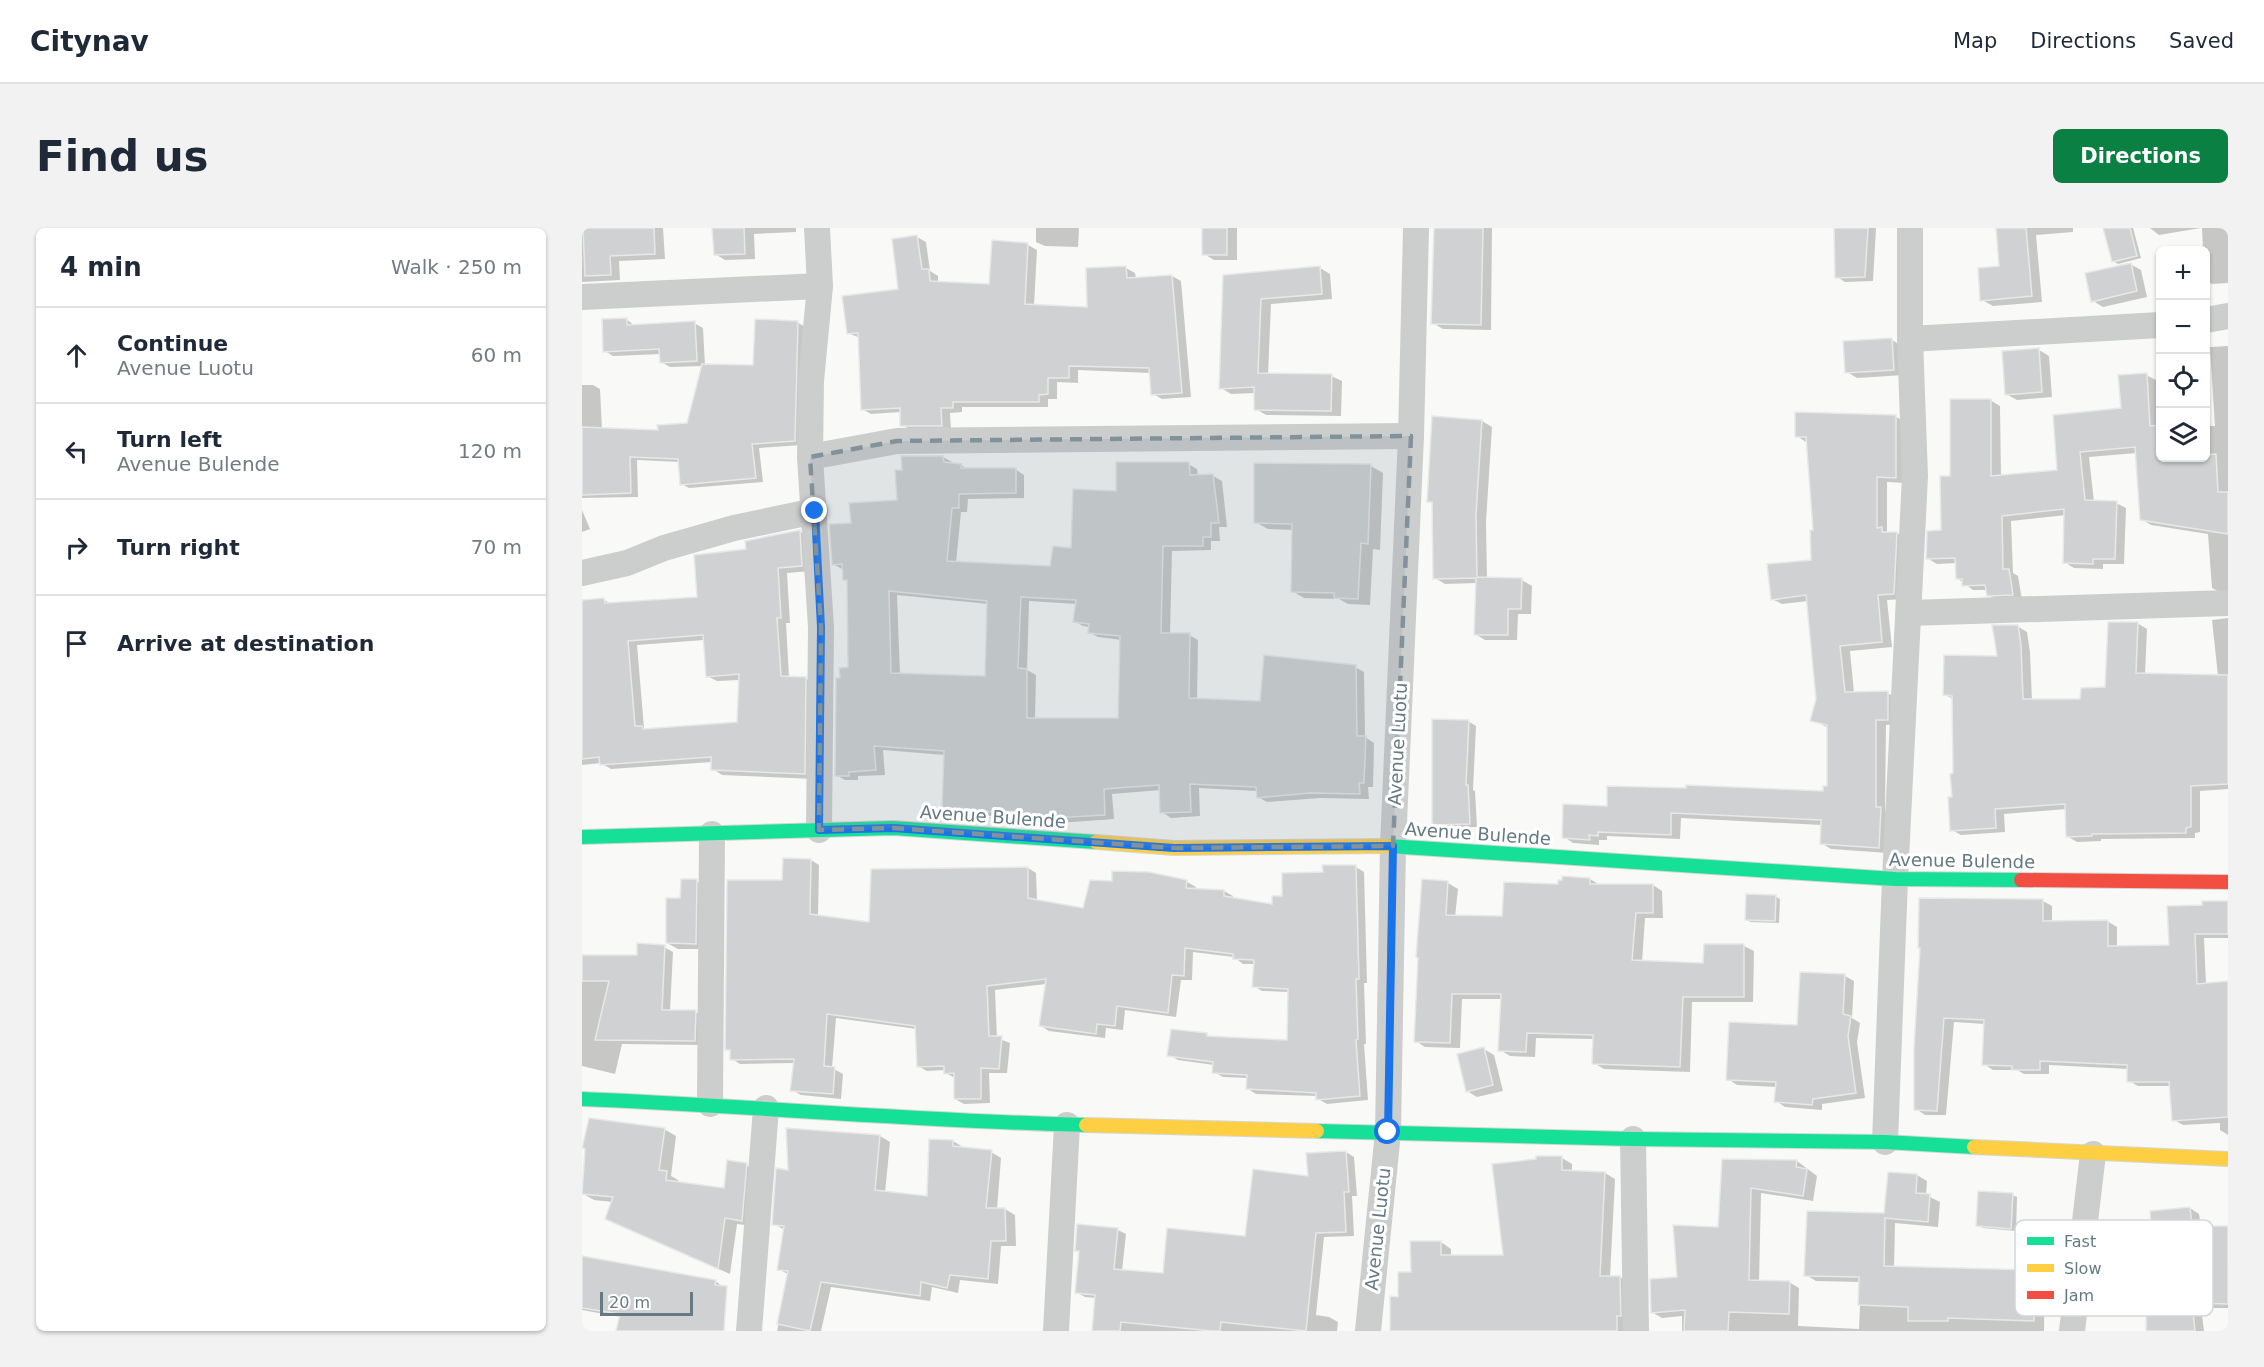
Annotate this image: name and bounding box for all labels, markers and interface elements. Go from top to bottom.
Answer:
text: Citynav [30,25,149,58]
text: Map [1953,29,1997,53]
text: Directions [2030,29,2136,53]
text: Saved [2169,29,2234,53]
button: Directions [2053,129,2228,183]
text: Find us [36,132,209,181]
map controls [2156,246,2210,462]
button: + [2156,246,2210,300]
text: 4 min [60,252,142,282]
text: Walk · 250 m [391,255,522,279]
button: − [2156,300,2210,354]
text: Continue [117,331,228,356]
icon: ahead [60,339,93,372]
text: 60 m [471,343,522,367]
button: locate [2156,354,2210,408]
text: Avenue Luotu [117,356,254,380]
button: layers [2156,408,2210,462]
text: Turn left [117,427,222,452]
icon: left [60,435,93,468]
text: 120 m [458,439,522,463]
text: Avenue Bulende [117,452,280,476]
route end [801,497,827,523]
icon: right [60,531,93,564]
text: Turn right [117,535,240,560]
text: 70 m [471,535,522,559]
icon: arrive [60,627,93,660]
text: Arrive at destination [117,631,374,656]
street label: Avenue Luotu [1384,682,1411,806]
street label: Avenue Bulende [919,801,1067,832]
street label: Avenue Bulende [1404,818,1552,849]
street label: Avenue Bulende [1889,849,2035,872]
route start [1374,1118,1400,1144]
street label: Avenue Luotu [1361,1167,1394,1291]
legend [2015,1220,2213,1316]
text: Fast [2064,1232,2096,1251]
text: Slow [2064,1259,2101,1278]
text: Jam [2063,1286,2094,1305]
scale bar [600,1289,693,1316]
text: 20 m [609,1293,650,1312]

